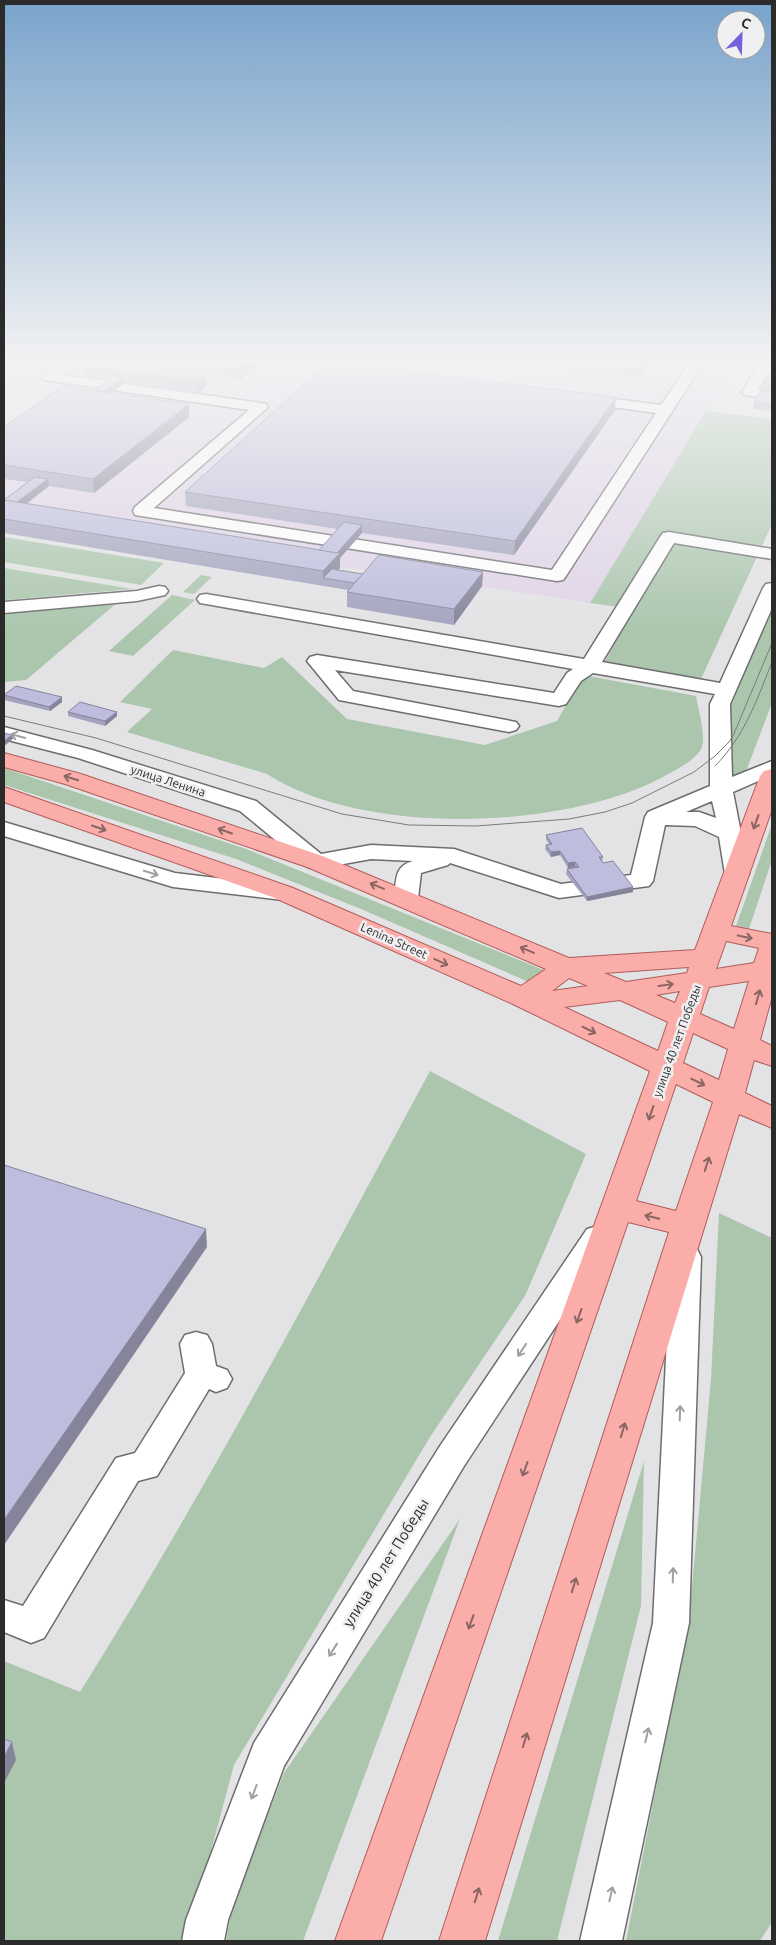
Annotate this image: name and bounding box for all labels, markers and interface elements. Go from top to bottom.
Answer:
north arrow [716,10,766,60]
text: С [739,14,753,32]
one-way arrow [10,731,26,741]
street label: улица Ленина [129,762,207,799]
one-way arrow [63,773,79,783]
one-way arrow [751,813,760,829]
one-way arrow [91,824,107,833]
one-way arrow [217,825,233,835]
one-way arrow [143,868,159,878]
one-way arrow [370,881,385,891]
street label: Lenina Street [359,920,430,961]
one-way arrow [736,932,752,942]
one-way arrow [520,944,535,954]
one-way arrow [433,957,448,967]
one-way arrow [657,980,673,990]
street label: улица 40 лет Победы [650,983,703,1099]
one-way arrow [754,990,764,1006]
one-way arrow [581,1025,596,1035]
one-way arrow [690,1078,705,1087]
one-way arrow [646,1105,655,1121]
one-way arrow [703,1157,712,1173]
one-way arrow [645,1211,661,1221]
one-way arrow [574,1308,583,1323]
one-way arrow [517,1343,527,1357]
one-way arrow [675,1405,684,1421]
one-way arrow [619,1422,628,1438]
one-way arrow [520,1461,529,1476]
street label: улица 40 лет Победы [339,1495,432,1630]
one-way arrow [669,1568,678,1584]
one-way arrow [570,1577,579,1593]
one-way arrow [466,1614,475,1630]
one-way arrow [327,1643,337,1657]
one-way arrow [642,1727,652,1743]
one-way arrow [521,1732,531,1748]
one-way arrow [249,1784,258,1799]
one-way arrow [607,1886,616,1902]
one-way arrow [472,1887,482,1903]

